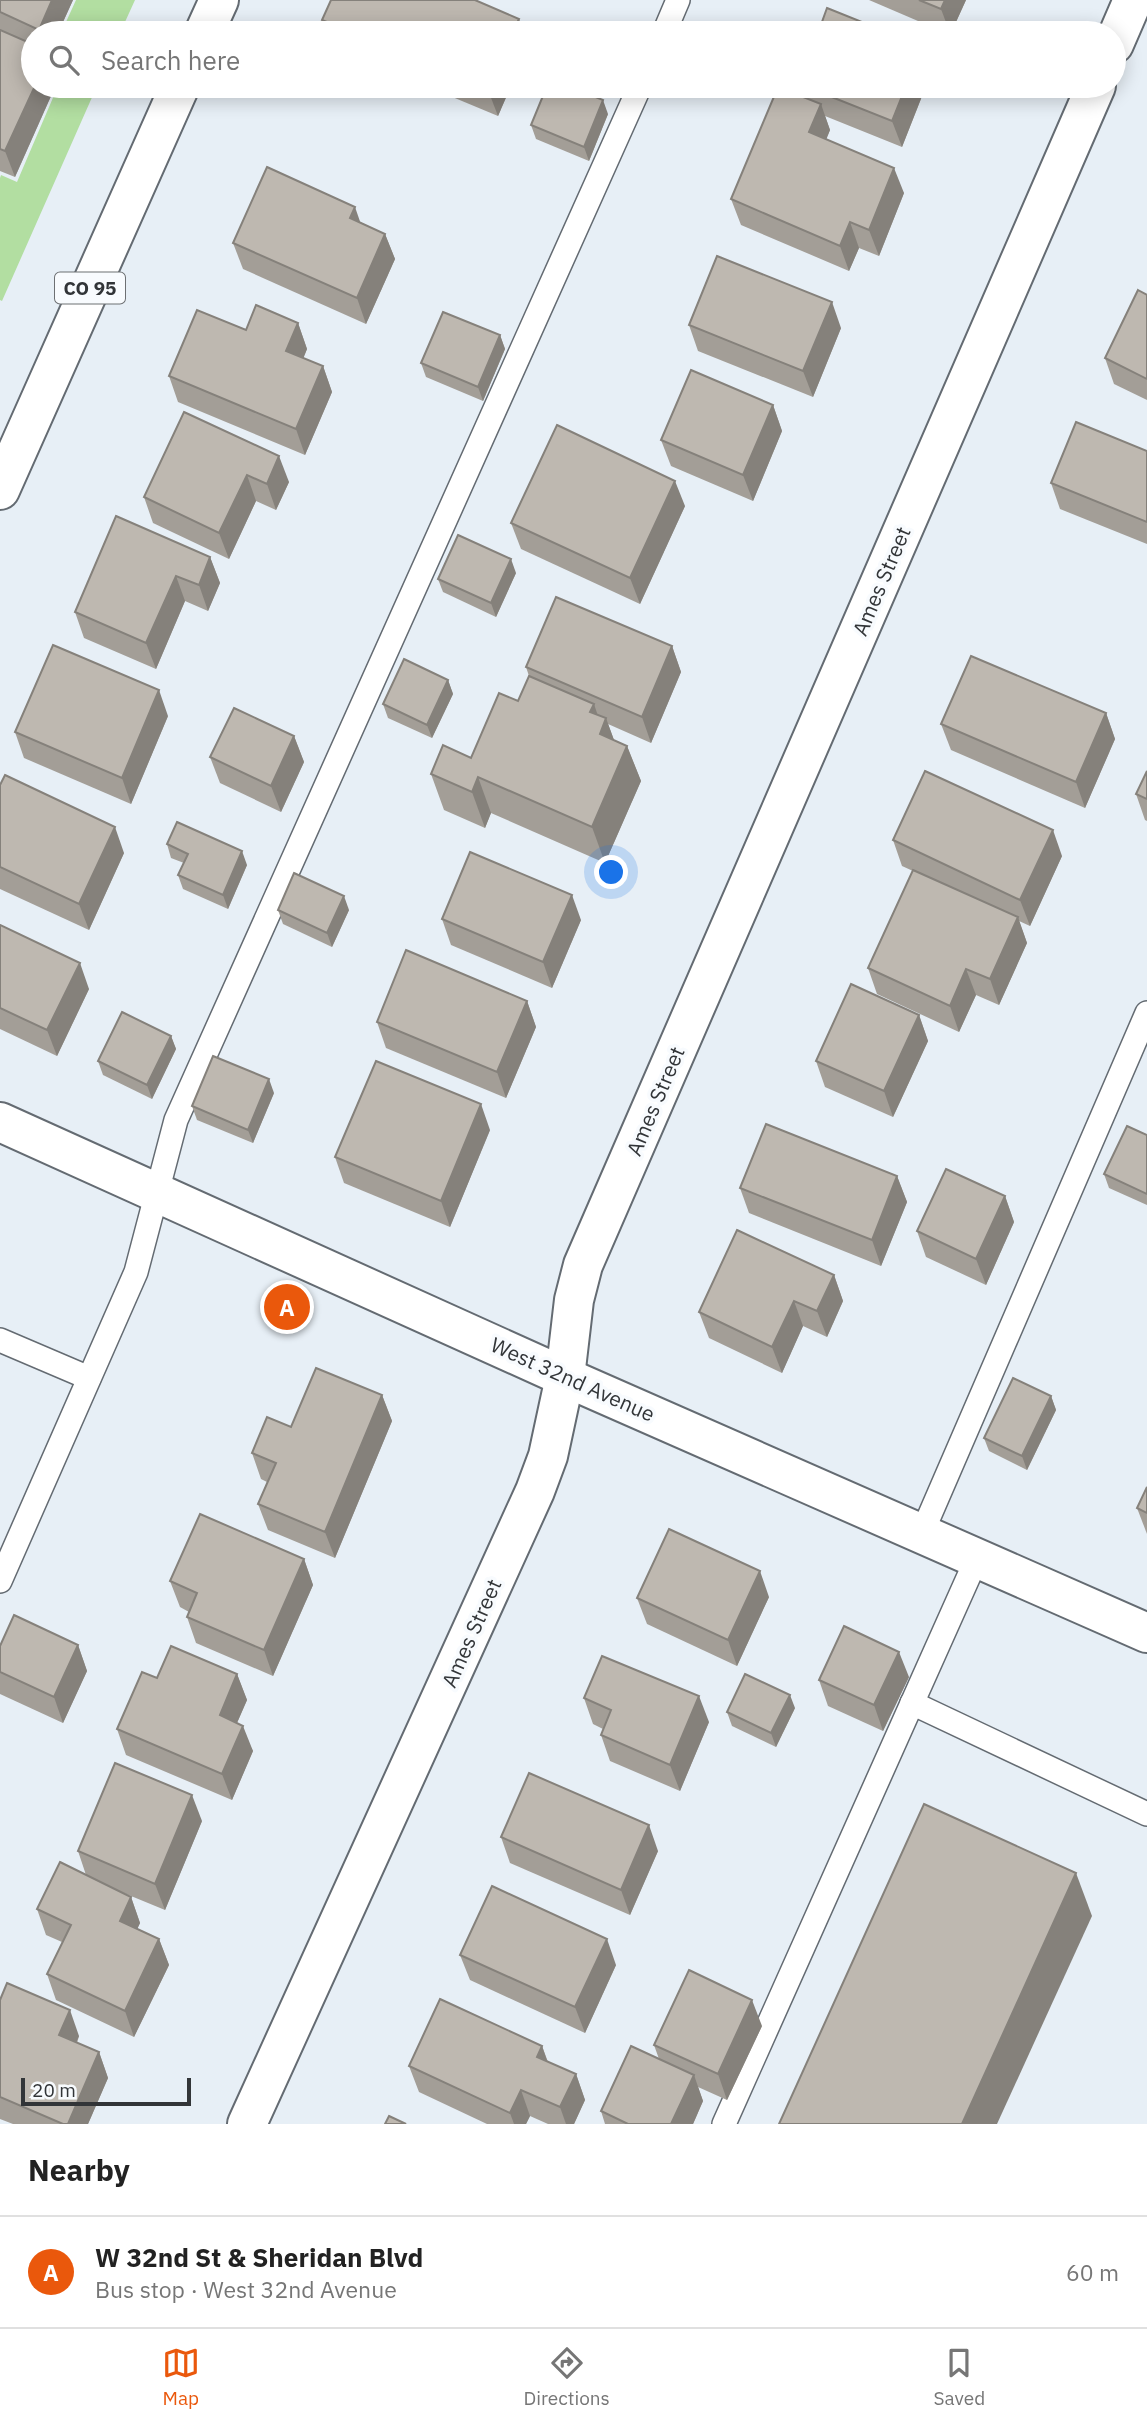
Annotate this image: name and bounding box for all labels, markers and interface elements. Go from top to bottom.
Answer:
search box [21,21,1126,98]
icon: search [45,41,83,79]
text: Search here [101,43,240,77]
road number: CO 95 [55,272,125,304]
street label: Ames Street [845,522,917,640]
your location [594,855,628,889]
street label: Ames Street [619,1042,691,1160]
pin: A [264,1281,310,1333]
street label: West 32nd Avenue [487,1330,659,1428]
street label: Ames Street [435,1574,507,1692]
scale bar [21,2075,191,2107]
text: 20 m [32,2078,76,2102]
text: Nearby [28,2150,130,2189]
text: W 32nd St & Sheridan Blvd [95,2240,423,2274]
text: A [43,2257,59,2287]
text: 60 m [1066,2257,1119,2287]
text: Bus stop · West 32nd Avenue [95,2274,397,2304]
tab: Map [162,2344,200,2410]
tab: Directions [523,2344,610,2410]
tab: Saved [934,2344,985,2410]

